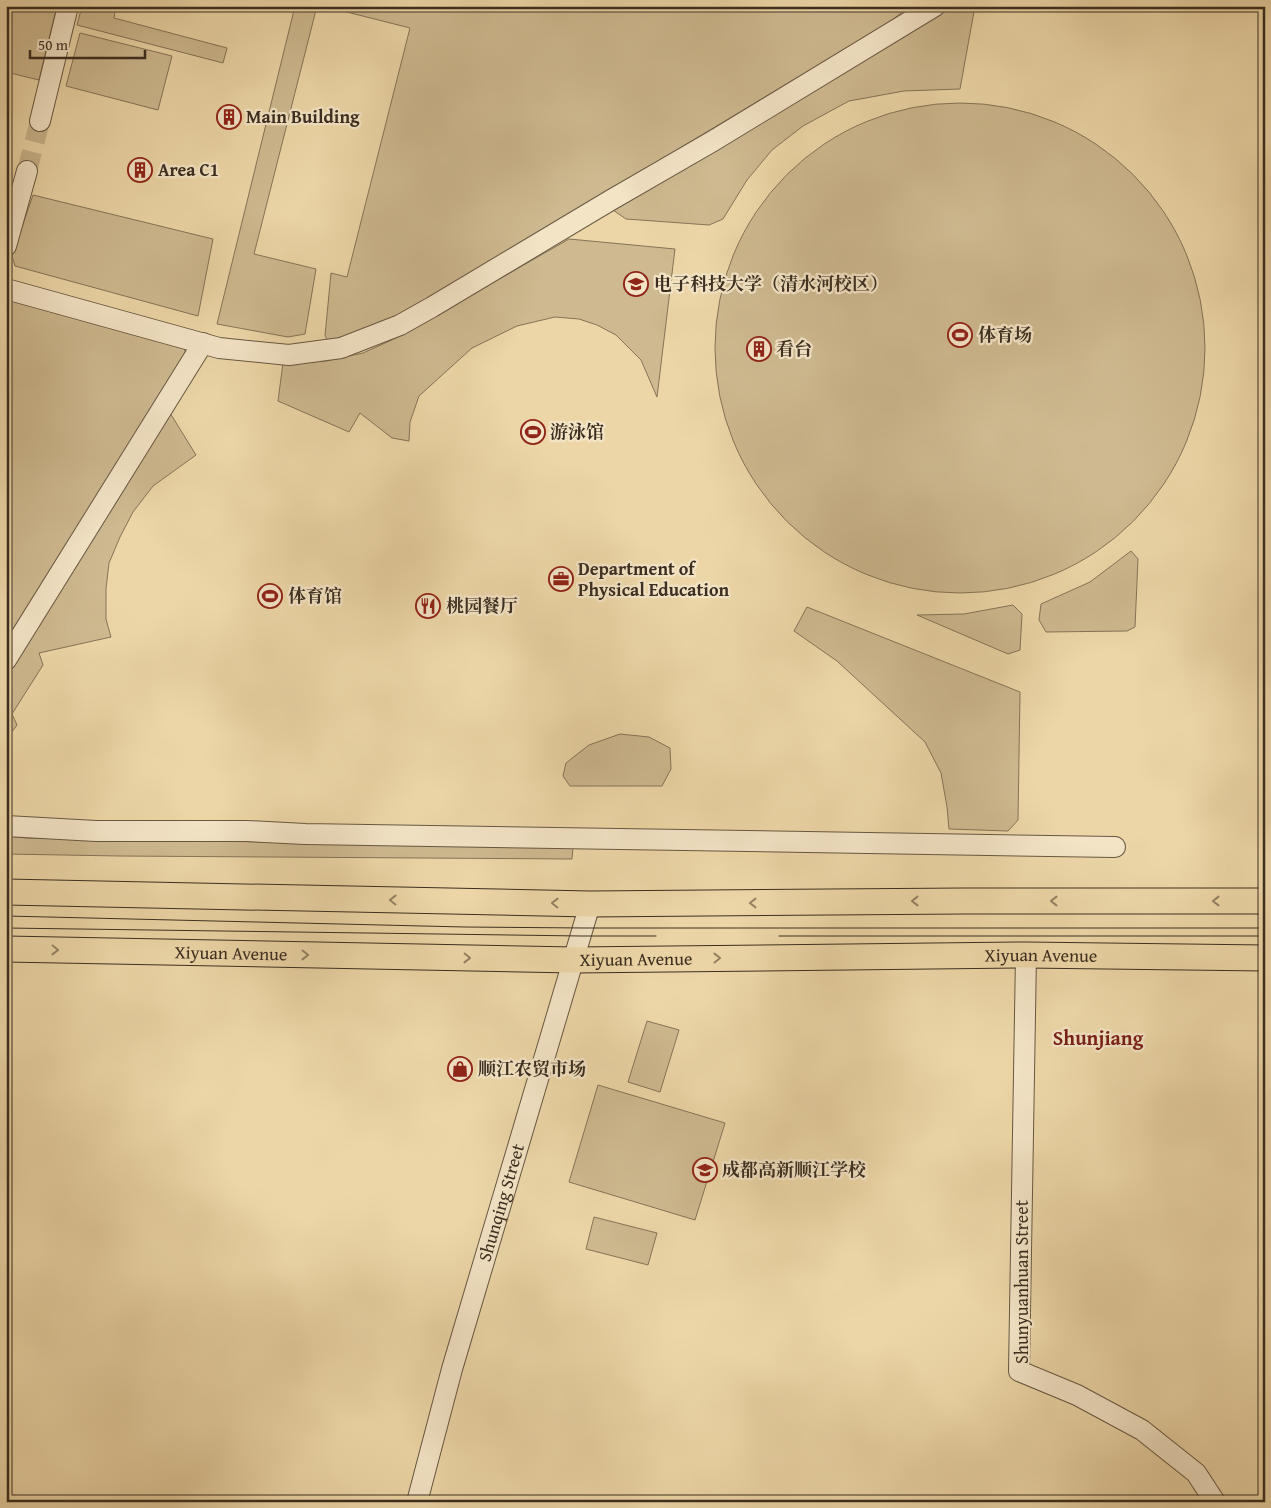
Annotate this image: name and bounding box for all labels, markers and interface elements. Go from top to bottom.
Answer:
scale bar [30,28,145,60]
text: 50 m [38,34,69,55]
place label: Main Building [246,103,360,130]
building icon: Main Building [216,104,242,130]
place label: Area C1 [158,156,219,183]
building icon: Area C1 [127,157,153,183]
place label: 电子科技大学（清水河校区） [654,270,888,297]
school or university icon: 电子科技大学（清水河校区） [623,271,649,297]
place label: 体育场 [978,321,1032,348]
sports icon: 体育场 [947,322,973,348]
place label: 看台 [776,335,812,362]
building icon: 看台 [746,336,772,362]
place label: 游泳馆 [550,418,604,445]
sports icon: 游泳馆 [520,419,546,445]
place label: Department of Physical Education [578,555,730,603]
office icon: Department of Physical Education [548,566,574,592]
place label: 体育馆 [288,582,342,609]
sports icon: 体育馆 [257,583,283,609]
place label: 桃园餐厅 [446,592,518,619]
restaurant icon: 桃园餐厅 [415,593,441,619]
one-way arrow [389,895,396,905]
one-way arrow [911,896,919,906]
one-way arrow [1049,896,1057,906]
one-way arrow [1212,896,1220,906]
one-way arrow [749,897,757,908]
one-way arrow [551,898,559,908]
street label: Xiyuan Avenue [174,938,288,967]
street label: Xiyuan Avenue [984,941,1097,969]
one-way arrow [52,945,59,955]
street label: Xiyuan Avenue [579,945,692,973]
one-way arrow [301,949,309,960]
one-way arrow [464,952,472,963]
one-way arrow [714,953,722,963]
district label: Shunjiang [1053,1023,1144,1052]
place label: 顺江农贸市场 [478,1055,586,1082]
shop icon: 顺江农贸市场 [447,1056,473,1082]
street label: Shunqing Street [471,1140,531,1265]
place label: 成都高新顺江学校 [722,1156,866,1183]
school or university icon: 成都高新顺江学校 [692,1157,718,1183]
street label: Shunyuanhuan Street [1008,1199,1035,1364]

